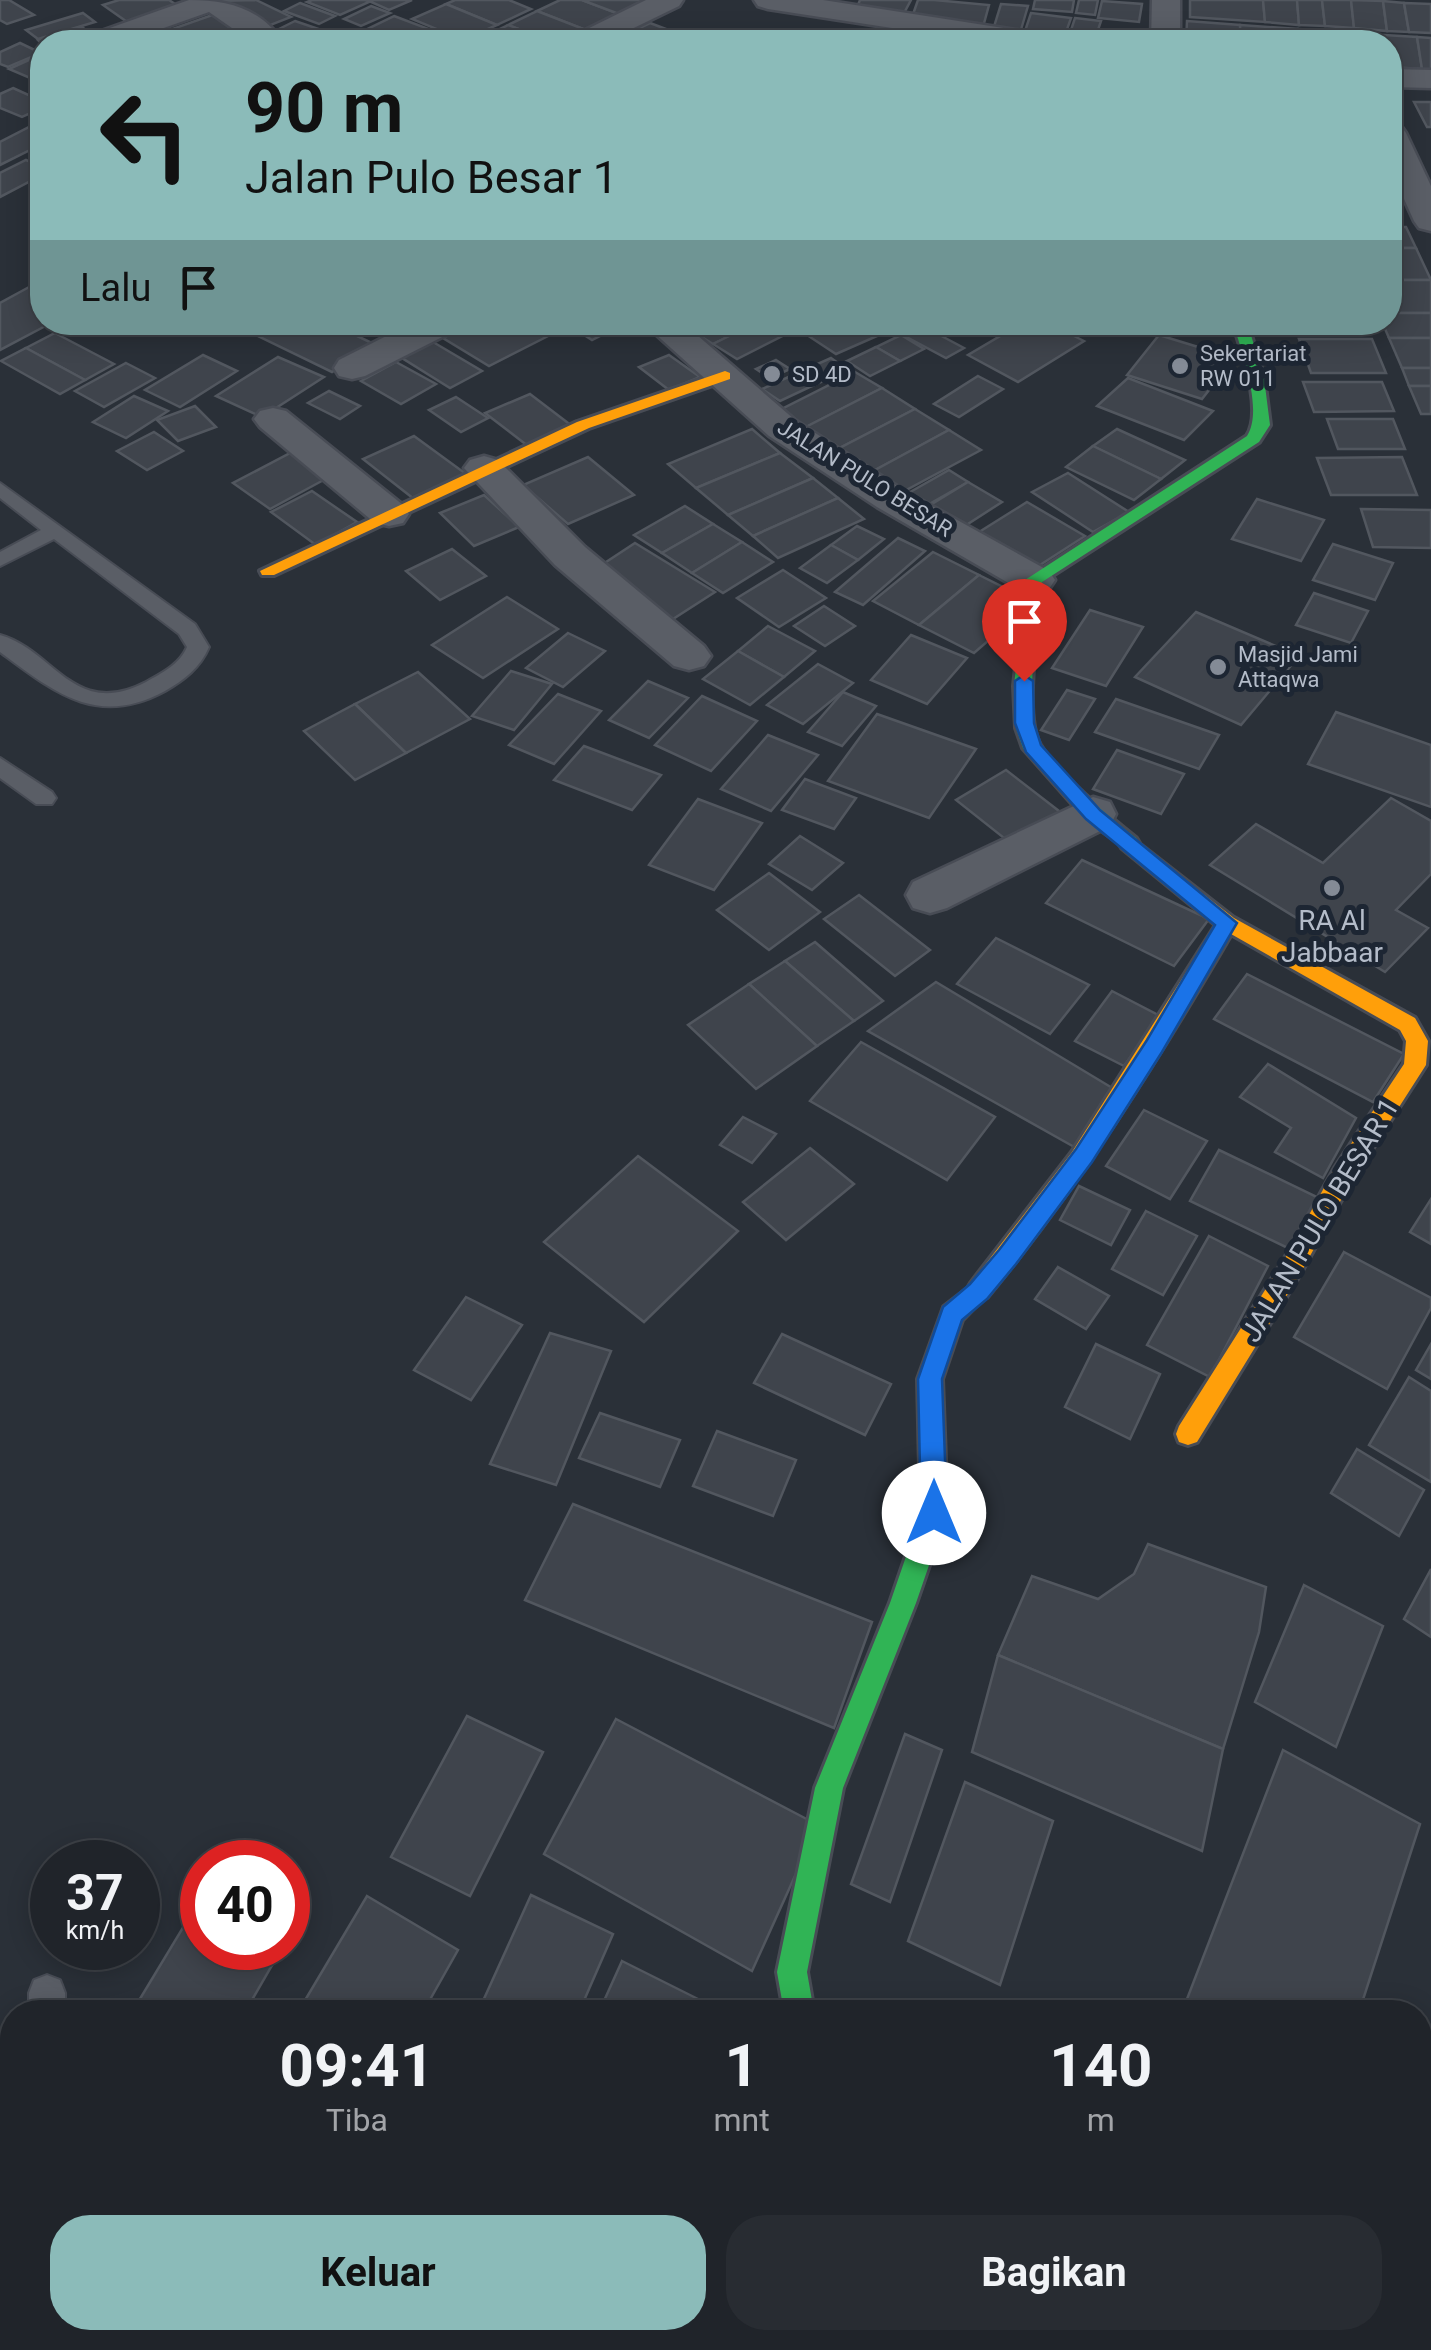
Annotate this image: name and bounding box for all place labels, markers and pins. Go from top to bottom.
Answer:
place label: Sekertariat RW 011 [1200,341,1306,391]
marker: Sekertariat RW 011 [1169,355,1191,377]
place label: SD 4D [792,362,852,387]
marker: SD 4D [761,363,783,385]
pin [982,579,1067,682]
place label: Masjid Jami Attaqwa [1238,642,1358,692]
marker: Masjid Jami Attaqwa [1207,656,1229,678]
marker: RA Al Jabbaar [1321,877,1343,899]
place label: RA Al Jabbaar [1281,904,1384,969]

